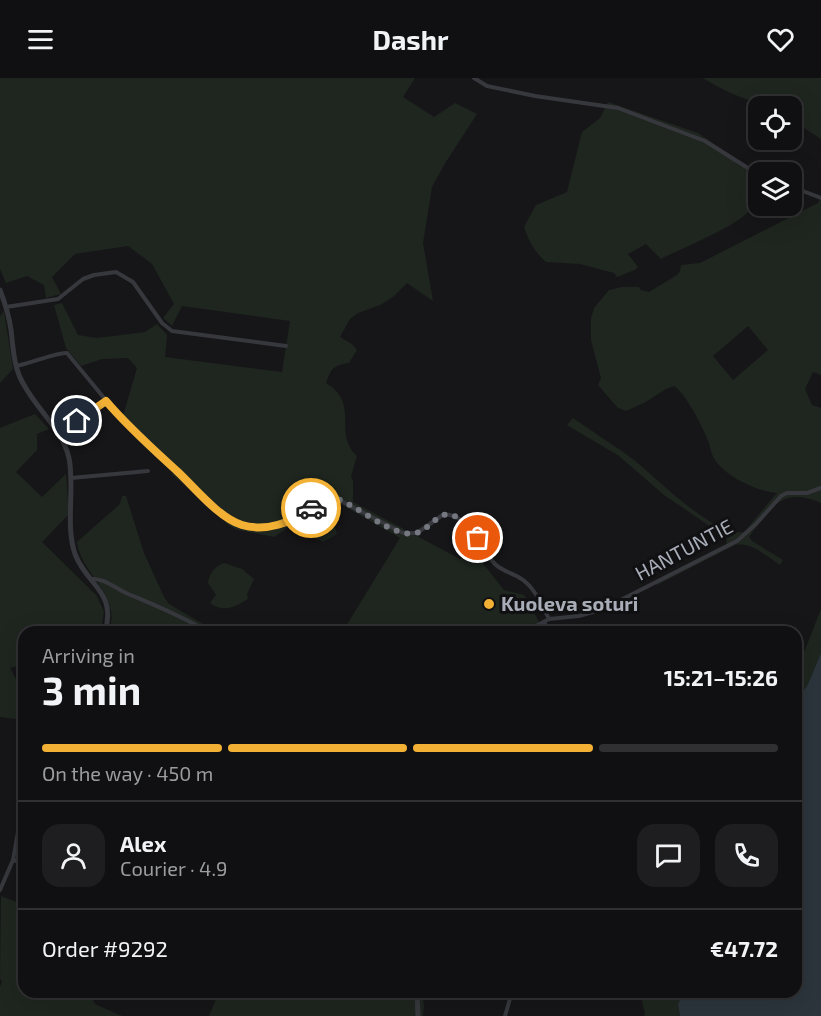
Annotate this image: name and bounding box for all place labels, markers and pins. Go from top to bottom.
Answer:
pin [51,395,102,446]
pin [452,512,503,563]
place label: Kuoleva soturi [501,591,638,615]
marker: Kuoleva soturi [482,597,496,611]

